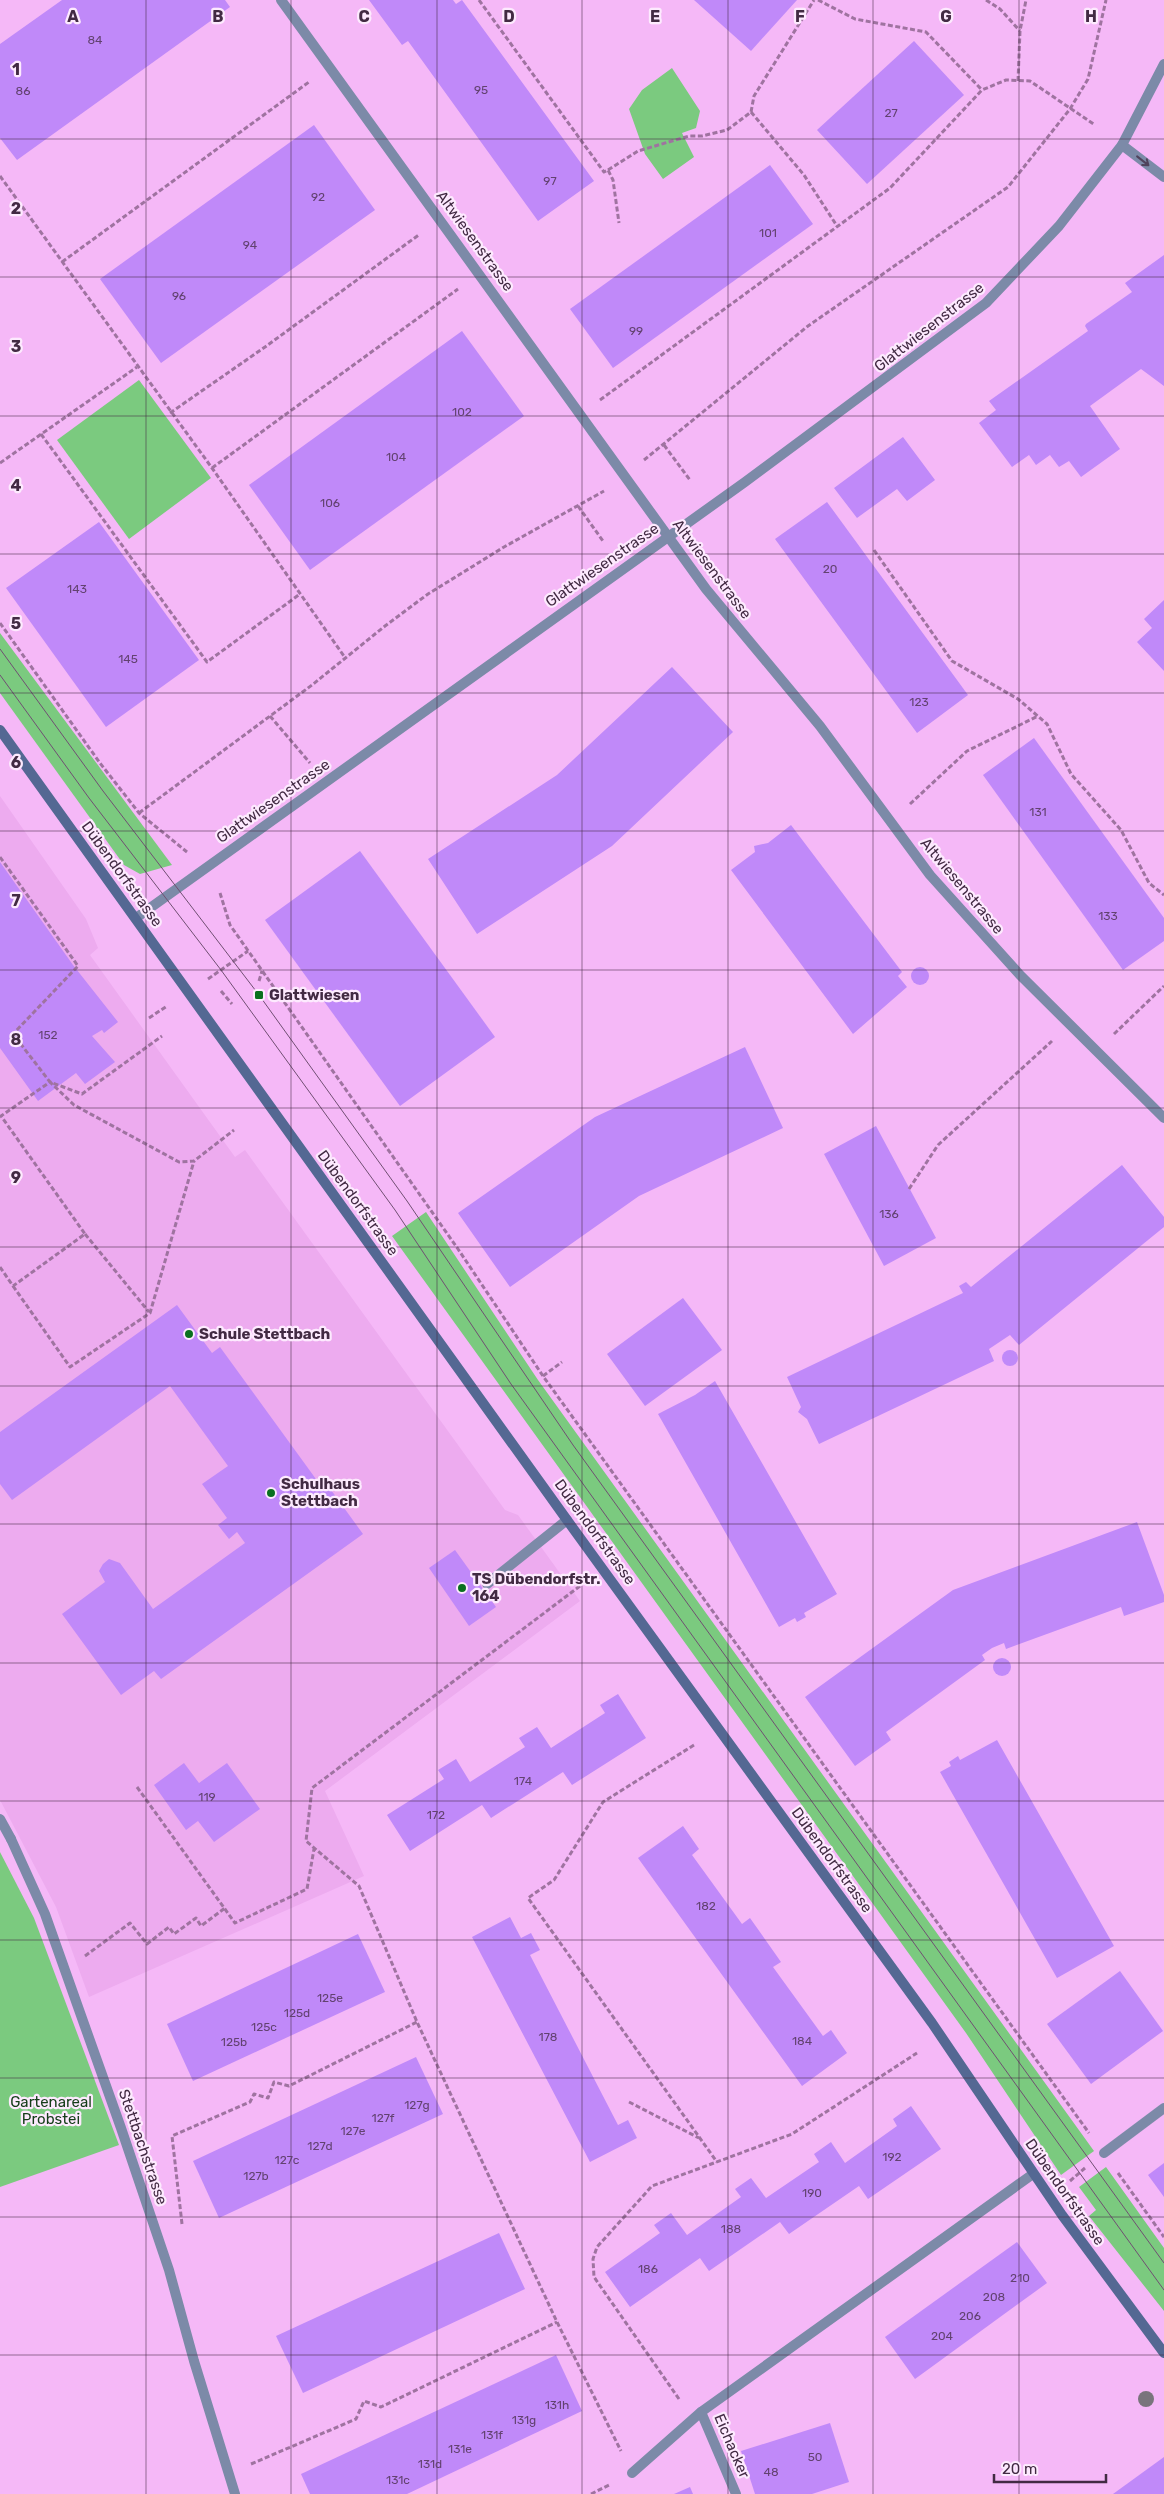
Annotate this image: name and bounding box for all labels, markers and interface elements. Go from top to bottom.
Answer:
text: A [67,7,79,26]
text: B [212,7,224,26]
text: C [358,7,370,26]
text: D [503,7,515,26]
text: E [650,7,660,26]
text: F [795,7,805,26]
text: G [940,7,952,26]
text: H [1085,7,1097,26]
house number: 84 [87,33,103,47]
text: 1 [12,60,20,79]
house number: 95 [474,83,488,97]
house number: 86 [16,84,30,98]
house number: 27 [884,106,898,120]
one-way arrow [1136,156,1149,167]
house number: 97 [543,174,557,188]
street label: Altwiesenstrasse [433,187,517,295]
house number: 92 [311,190,325,204]
text: 2 [11,199,21,218]
house number: 101 [759,226,777,240]
house number: 94 [243,238,258,252]
street label: Glattwiesenstrasse [871,279,987,375]
house number: 96 [172,289,186,303]
house number: 99 [629,324,643,338]
text: 3 [11,337,21,356]
house number: 102 [452,405,472,419]
house number: 104 [386,450,407,464]
text: 4 [11,476,22,495]
house number: 106 [320,496,340,510]
street label: Altwiesenstrasse [669,516,755,622]
street label: Glattwiesenstrasse [542,519,662,611]
house number: 20 [823,562,837,576]
house number: 143 [67,582,87,596]
text: 5 [11,614,21,633]
house number: 145 [118,652,138,666]
house number: 123 [909,695,929,709]
text: 6 [11,753,21,772]
street label: Glattwiesenstrasse [213,755,333,847]
house number: 131 [1029,805,1047,819]
street label: Dübendorfstrasse [78,818,166,930]
street label: Altwiesenstrasse [917,834,1007,938]
text: 7 [11,891,21,910]
house number: 133 [1098,909,1118,923]
place label: Glattwiesen [269,986,360,1004]
marker: Glattwiesen [253,989,265,1001]
house number: 152 [38,1028,58,1042]
text: 8 [11,1030,22,1049]
street label: Dübendorfstrasse [314,1147,402,1259]
text: 9 [11,1168,21,1187]
house number: 136 [879,1207,899,1221]
place label: Schule Stettbach [199,1325,330,1343]
marker: Schule Stettbach [183,1328,195,1340]
place label: Schulhaus Stettbach [281,1475,360,1510]
street label: Dübendorfstrasse [551,1476,639,1588]
marker: Schulhaus Stettbach [265,1487,277,1499]
place label: TS Dübendorfstr. 164 [472,1570,601,1605]
marker: TS Dübendorfstr. 164 [456,1582,468,1594]
house number: 174 [514,1774,533,1788]
house number: 119 [198,1790,216,1804]
street label: Dübendorfstrasse [788,1804,876,1916]
house number: 172 [427,1808,445,1822]
house number: 182 [696,1899,716,1913]
house number: 125e [317,1991,343,2005]
house number: 125d [284,2006,310,2020]
house number: 125c [251,2020,277,2034]
house number: 178 [539,2030,557,2044]
house number: 184 [792,2034,813,2048]
house number: 125b [221,2035,247,2049]
street label: Stettbachstrasse [115,2087,171,2207]
park label: Gartenareal Probstei [10,2093,92,2128]
house number: 127g [404,2098,430,2112]
house number: 127f [372,2111,395,2125]
house number: 127e [340,2124,366,2138]
street label: Dübendorfstrasse [1022,2135,1108,2249]
house number: 127d [307,2139,333,2153]
house number: 192 [882,2150,902,2164]
house number: 127c [275,2153,300,2167]
house number: 127b [243,2169,269,2183]
house number: 190 [802,2186,822,2200]
house number: 188 [721,2222,741,2236]
house number: 186 [638,2262,658,2276]
house number: 210 [1010,2271,1030,2285]
house number: 208 [983,2290,1005,2304]
house number: 206 [959,2309,981,2323]
house number: 204 [931,2329,954,2343]
house number: 131h [545,2398,569,2412]
street label: Eichacker [710,2411,754,2481]
house number: 131g [512,2413,536,2427]
house number: 131f [481,2428,503,2442]
house number: 131e [448,2442,472,2456]
house number: 50 [808,2450,822,2464]
scale bar [994,2452,1106,2484]
house number: 131d [418,2457,442,2471]
text: 20 m [1002,2460,1037,2478]
house number: 48 [763,2465,779,2479]
house number: 131c [386,2473,410,2487]

